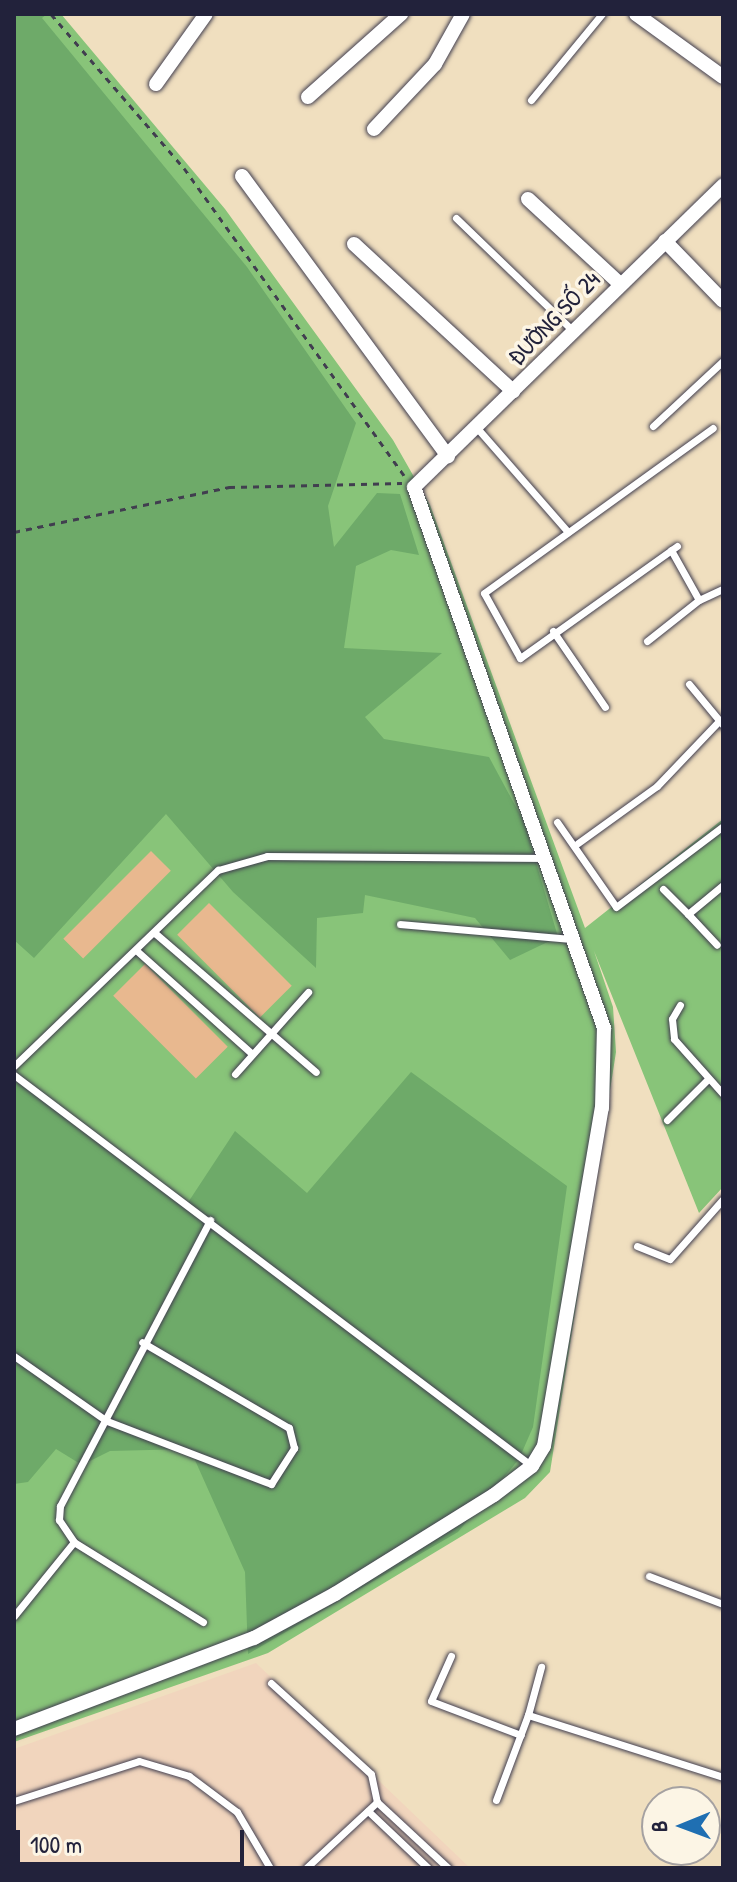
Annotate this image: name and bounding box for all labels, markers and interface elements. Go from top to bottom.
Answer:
street label: ĐƯỜNG SỐ 24 [502,265,606,371]
north arrow [641,1786,721,1866]
scale bar [20,1814,248,1864]
text: B [644,1821,674,1832]
text: 100 m [30,1828,82,1860]

